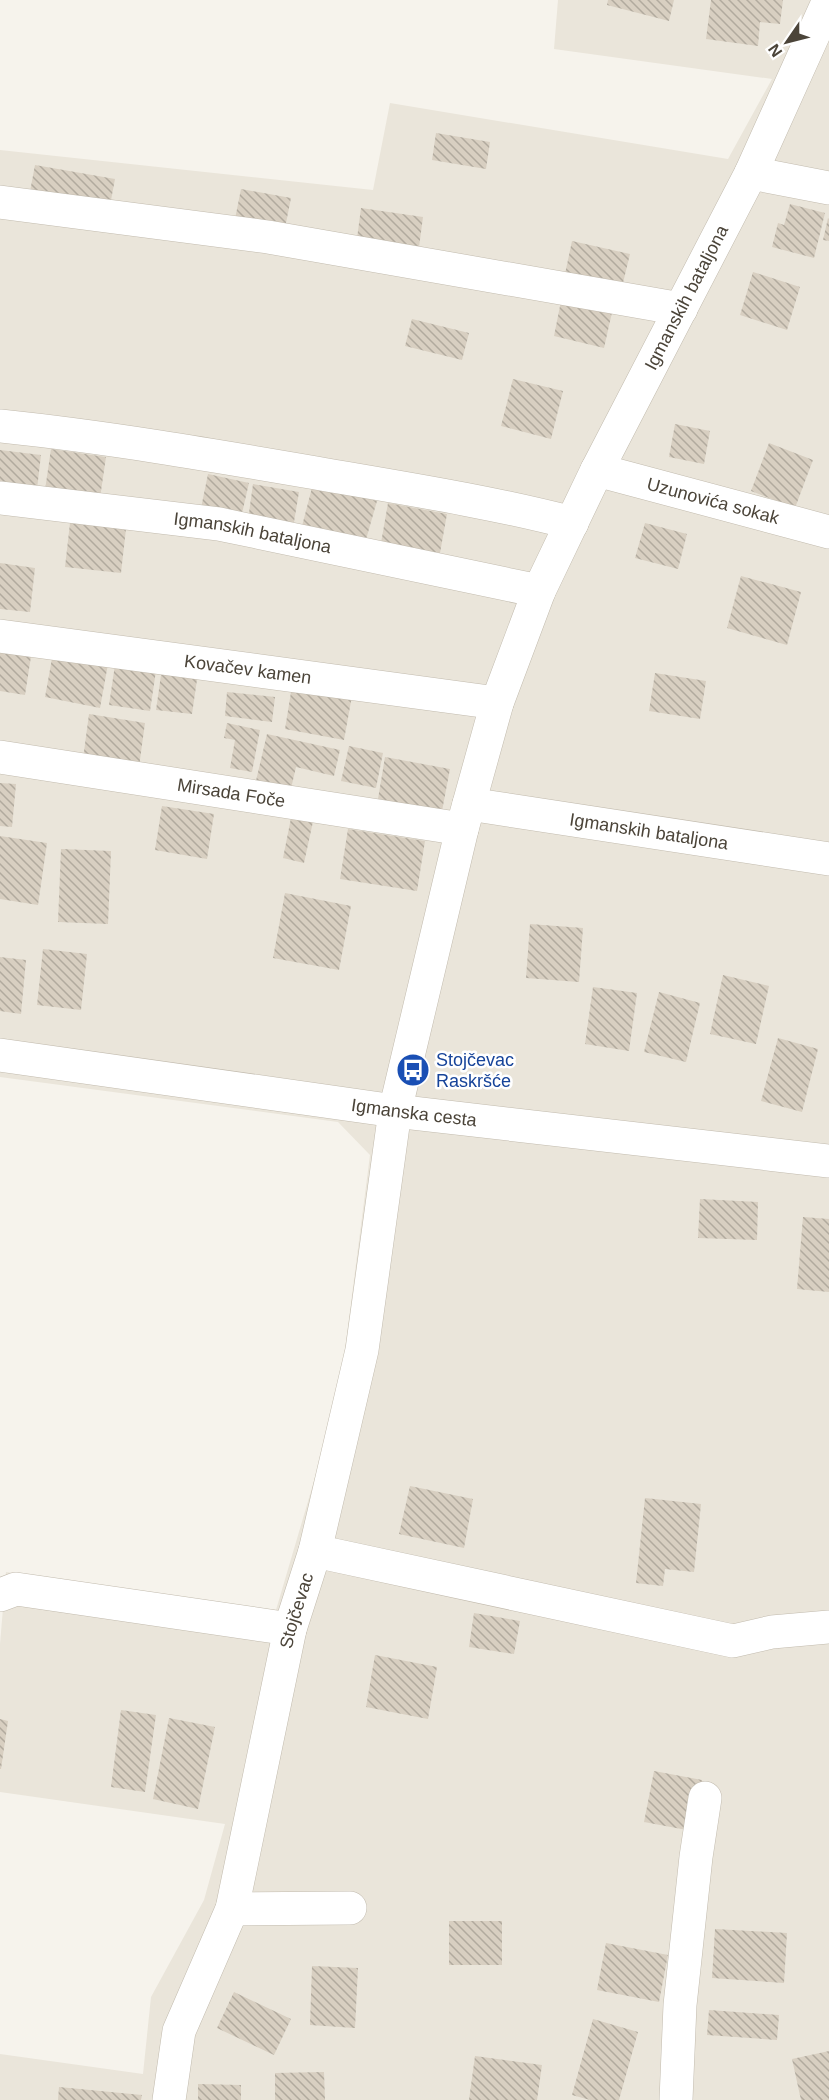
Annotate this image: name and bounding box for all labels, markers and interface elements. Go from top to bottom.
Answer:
north arrow [757,12,817,72]
text: N [765,41,785,60]
street label: Igmanskih bataljona [641,221,733,373]
street label: Uzunovića sokak [645,474,782,528]
street label: Igmanskih bataljona [172,509,334,557]
street label: Kovačev kamen [183,651,313,688]
street label: Mirsada Foče [176,775,287,811]
street label: Igmanskih bataljona [568,810,731,854]
place label: Stojčevac Raskršće [436,1050,514,1091]
bus stop icon: Stojčevac Raskršće [395,1052,431,1088]
street label: Igmanska cesta [350,1095,479,1130]
street label: Stojčevac [276,1570,317,1650]

